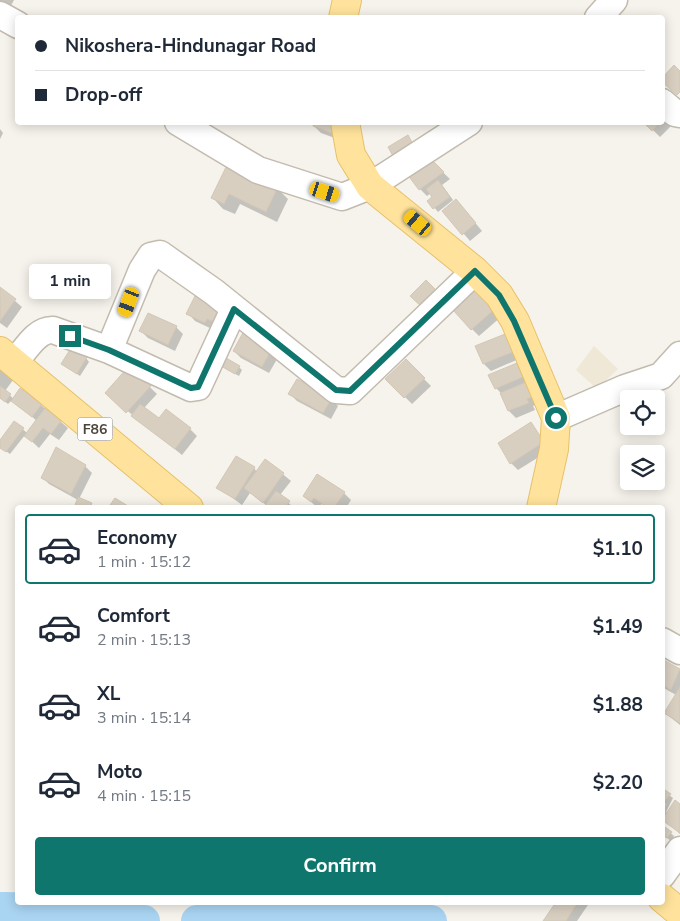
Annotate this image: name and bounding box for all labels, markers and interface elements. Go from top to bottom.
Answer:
text: Nikoshera-Hindunagar Road [65,33,316,59]
text: Drop-off [65,82,142,108]
car [308,180,341,204]
car [401,208,434,238]
callout: 1 min [29,264,111,298]
text: 1 min [49,270,91,292]
car [116,285,141,319]
route end [59,325,81,347]
map controls [620,390,665,490]
button: locate [620,390,665,435]
route start [545,407,567,429]
road number: F86 [78,418,112,440]
button: layers [620,445,665,490]
text: Economy [97,525,177,551]
icon: car [37,527,82,572]
text: $1.10 [593,536,643,562]
text: 1 min · 15:12 [97,551,191,573]
text: Comfort [97,603,170,629]
icon: car [37,605,82,650]
text: $1.49 [593,614,643,640]
text: 2 min · 15:13 [97,629,191,651]
text: XL [97,681,120,707]
icon: car [37,683,82,728]
text: $1.88 [593,692,643,718]
text: 3 min · 15:14 [97,707,191,729]
text: Moto [97,759,143,785]
icon: car [37,761,82,806]
text: $2.20 [593,770,643,796]
text: 4 min · 15:15 [97,785,191,807]
button: Confirm [35,837,645,895]

